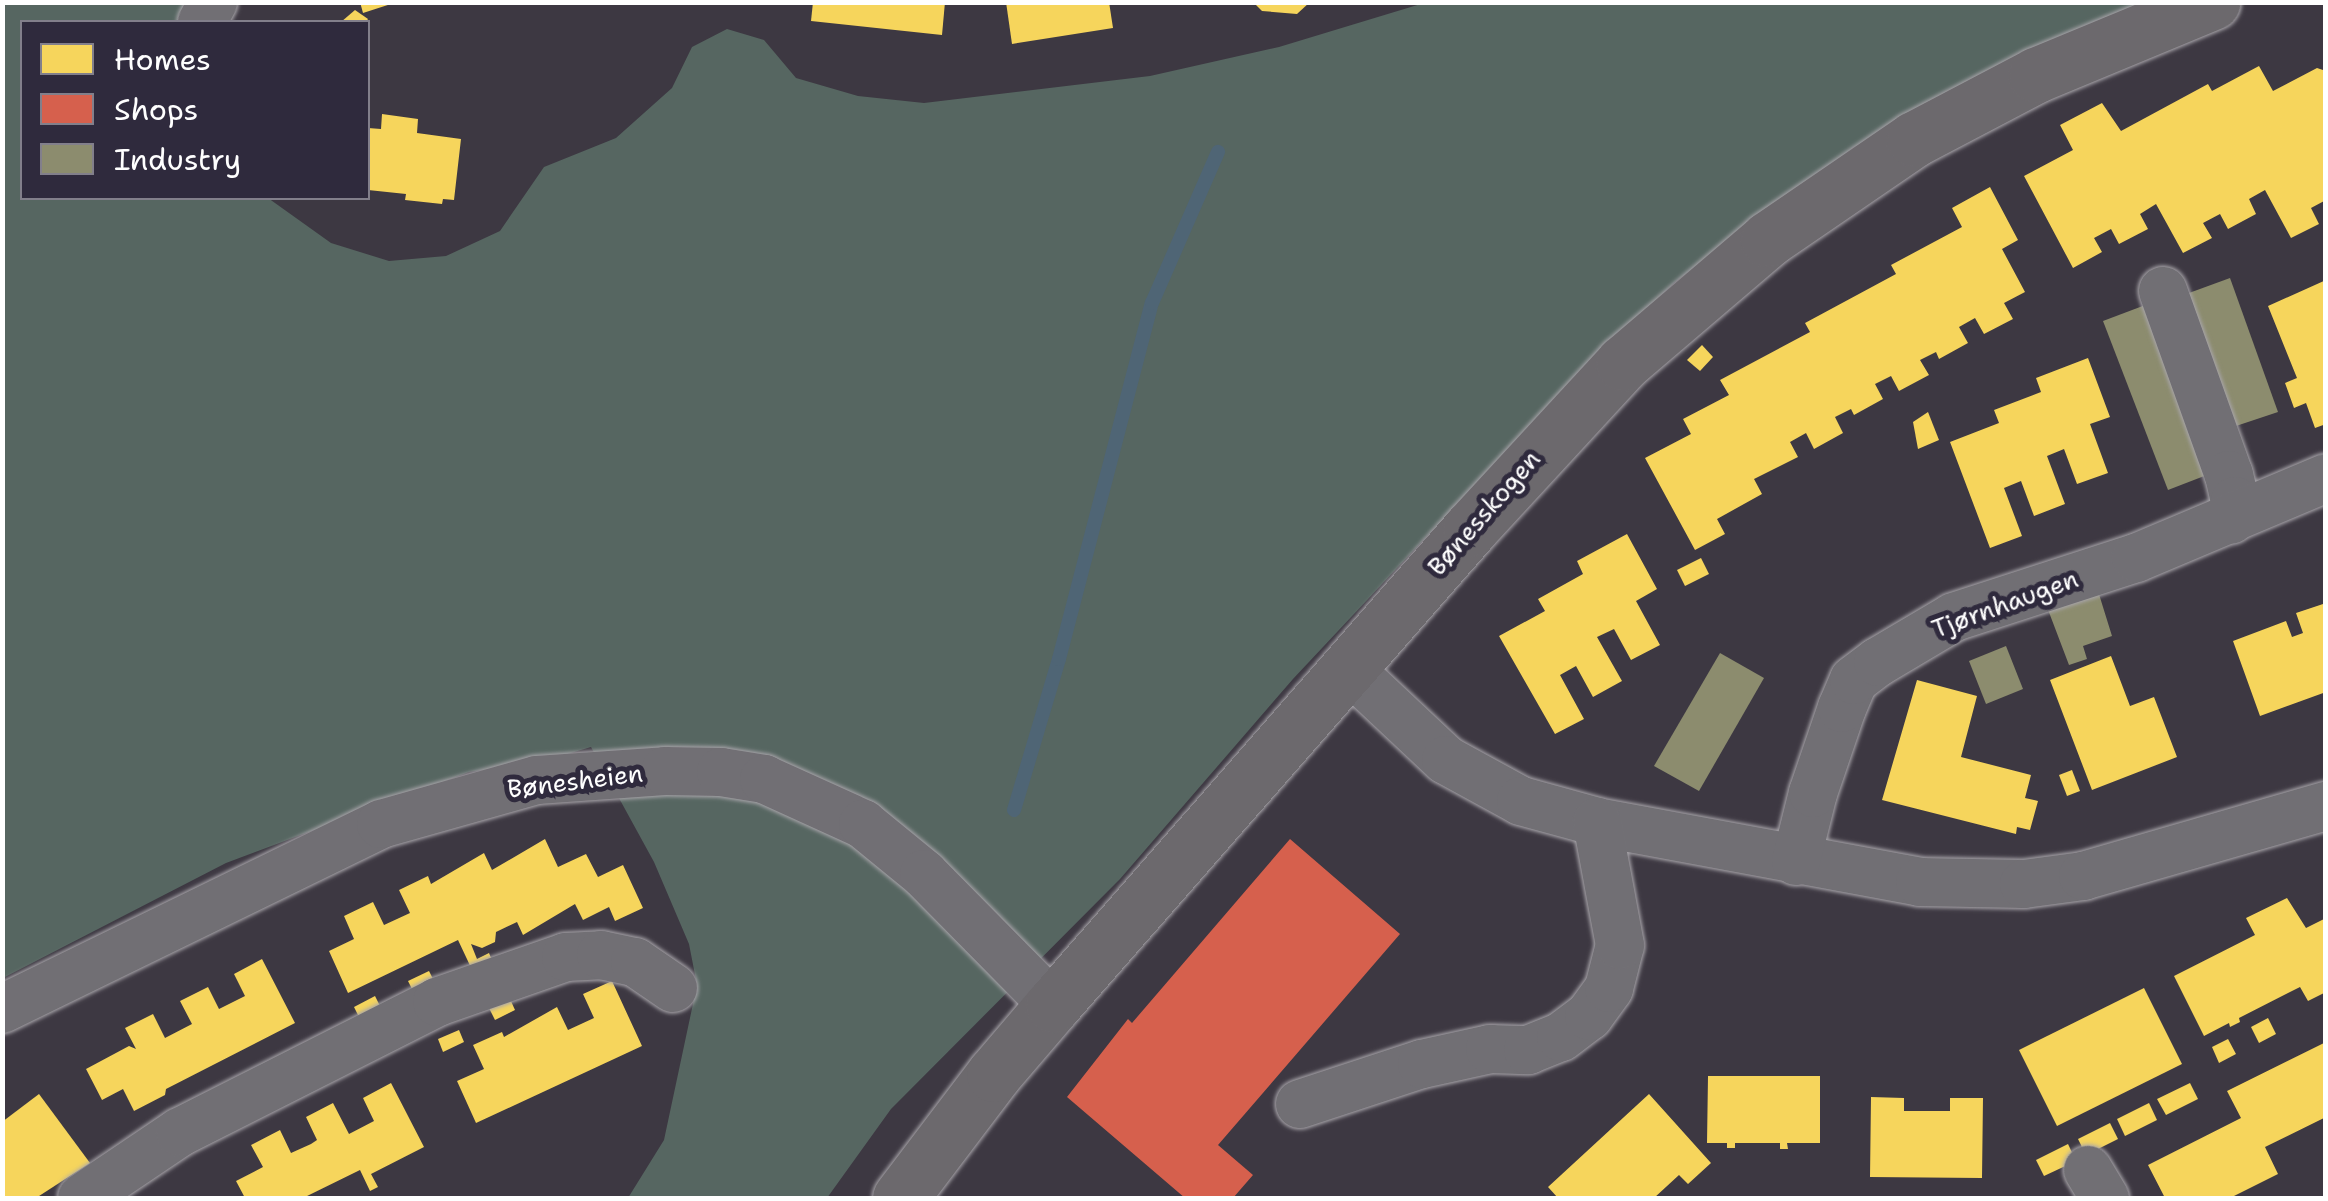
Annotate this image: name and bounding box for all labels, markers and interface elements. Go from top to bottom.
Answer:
legend [20,20,370,200]
text: Homes [114,39,211,80]
text: Shops [114,89,198,130]
text: Industry [114,139,241,180]
street label: Bønesskogen [1422,444,1546,582]
street label: Tjørnhaugen [1928,564,2082,644]
street label: Bønesheien [506,758,644,804]

